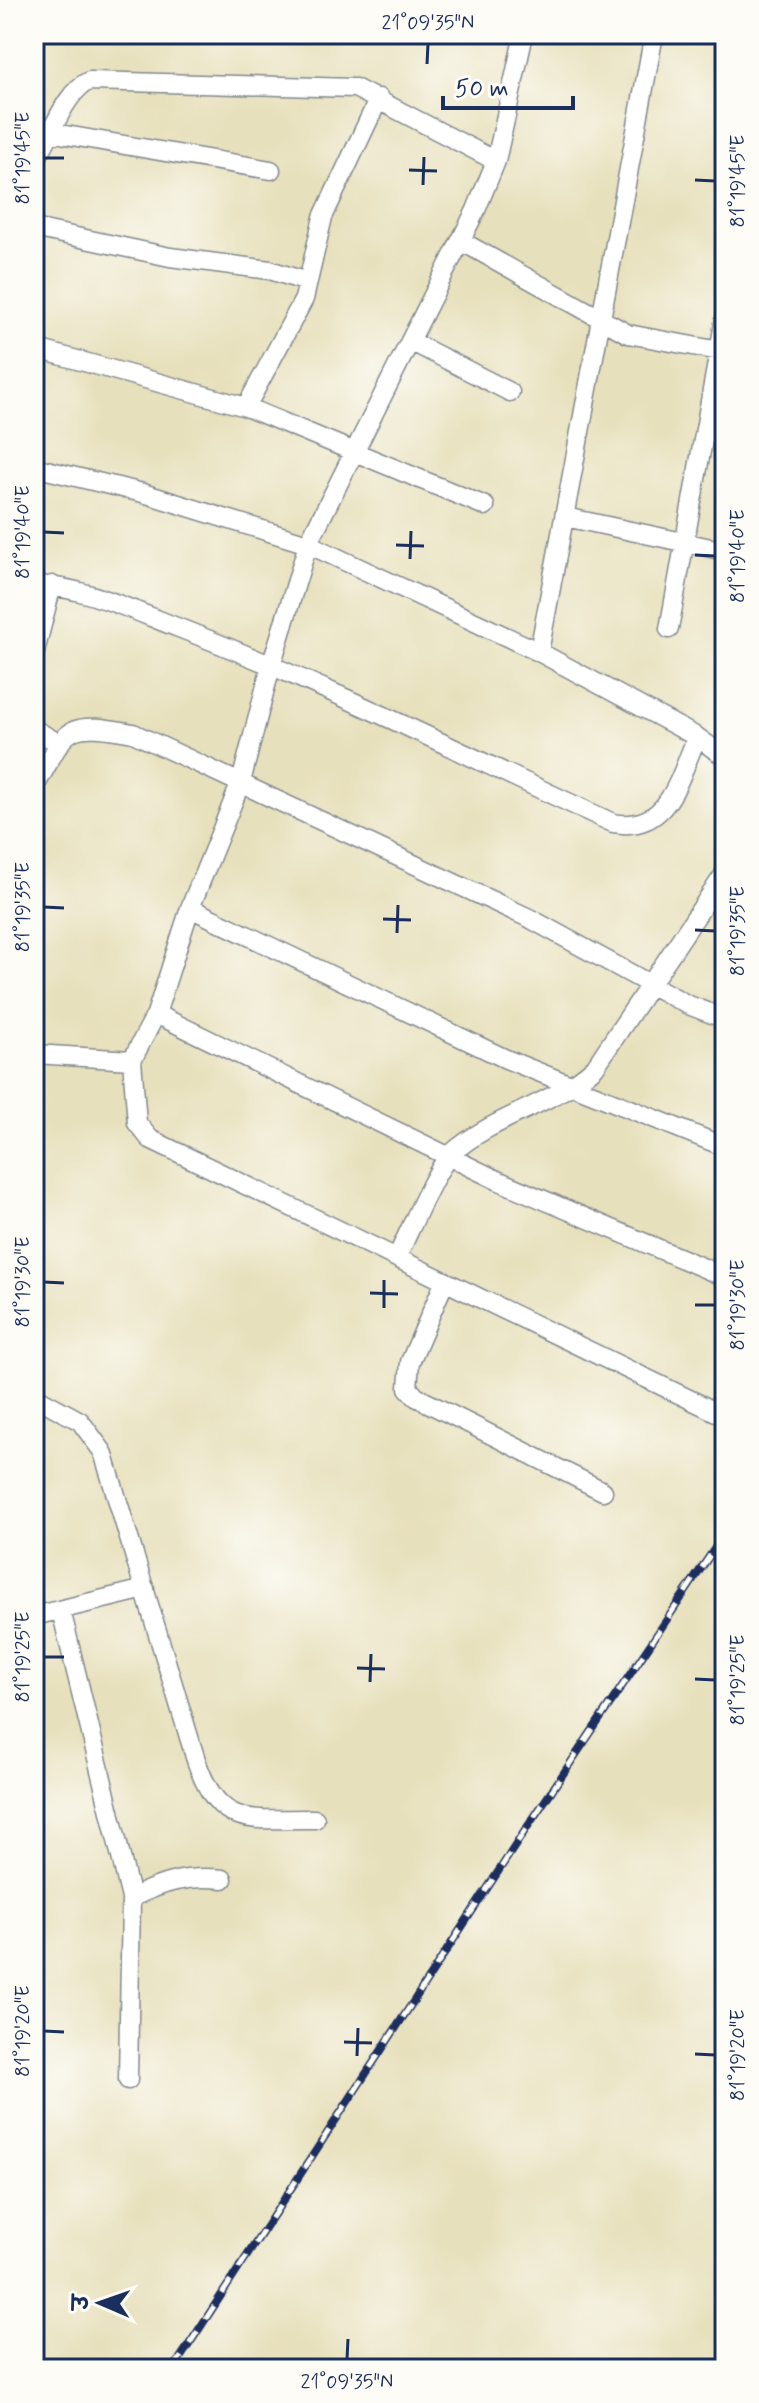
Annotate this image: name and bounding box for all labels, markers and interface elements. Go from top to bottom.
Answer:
text: 21°09'35"N [382,10,474,37]
scale bar [443,60,573,110]
text: 50 m [455,74,509,105]
text: 81°19'45"E [10,112,37,205]
text: 81°19'45"E [725,135,752,228]
text: 81°19'40"E [10,485,37,579]
text: 81°19'40"E [725,509,752,603]
text: 81°19'35"E [10,862,37,952]
text: 81°19'35"E [725,886,752,976]
text: 81°19'30"E [10,1236,37,1328]
text: 81°19'30"E [725,1259,752,1351]
text: 81°19'25"E [10,1611,37,1703]
text: 81°19'25"E [725,1634,752,1726]
text: 81°19'20"E [10,1985,37,2077]
text: 81°19'20"E [725,2009,752,2101]
north arrow [60,2263,140,2343]
text: उ [68,2292,96,2312]
text: 21°09'35"N [301,2369,393,2396]

